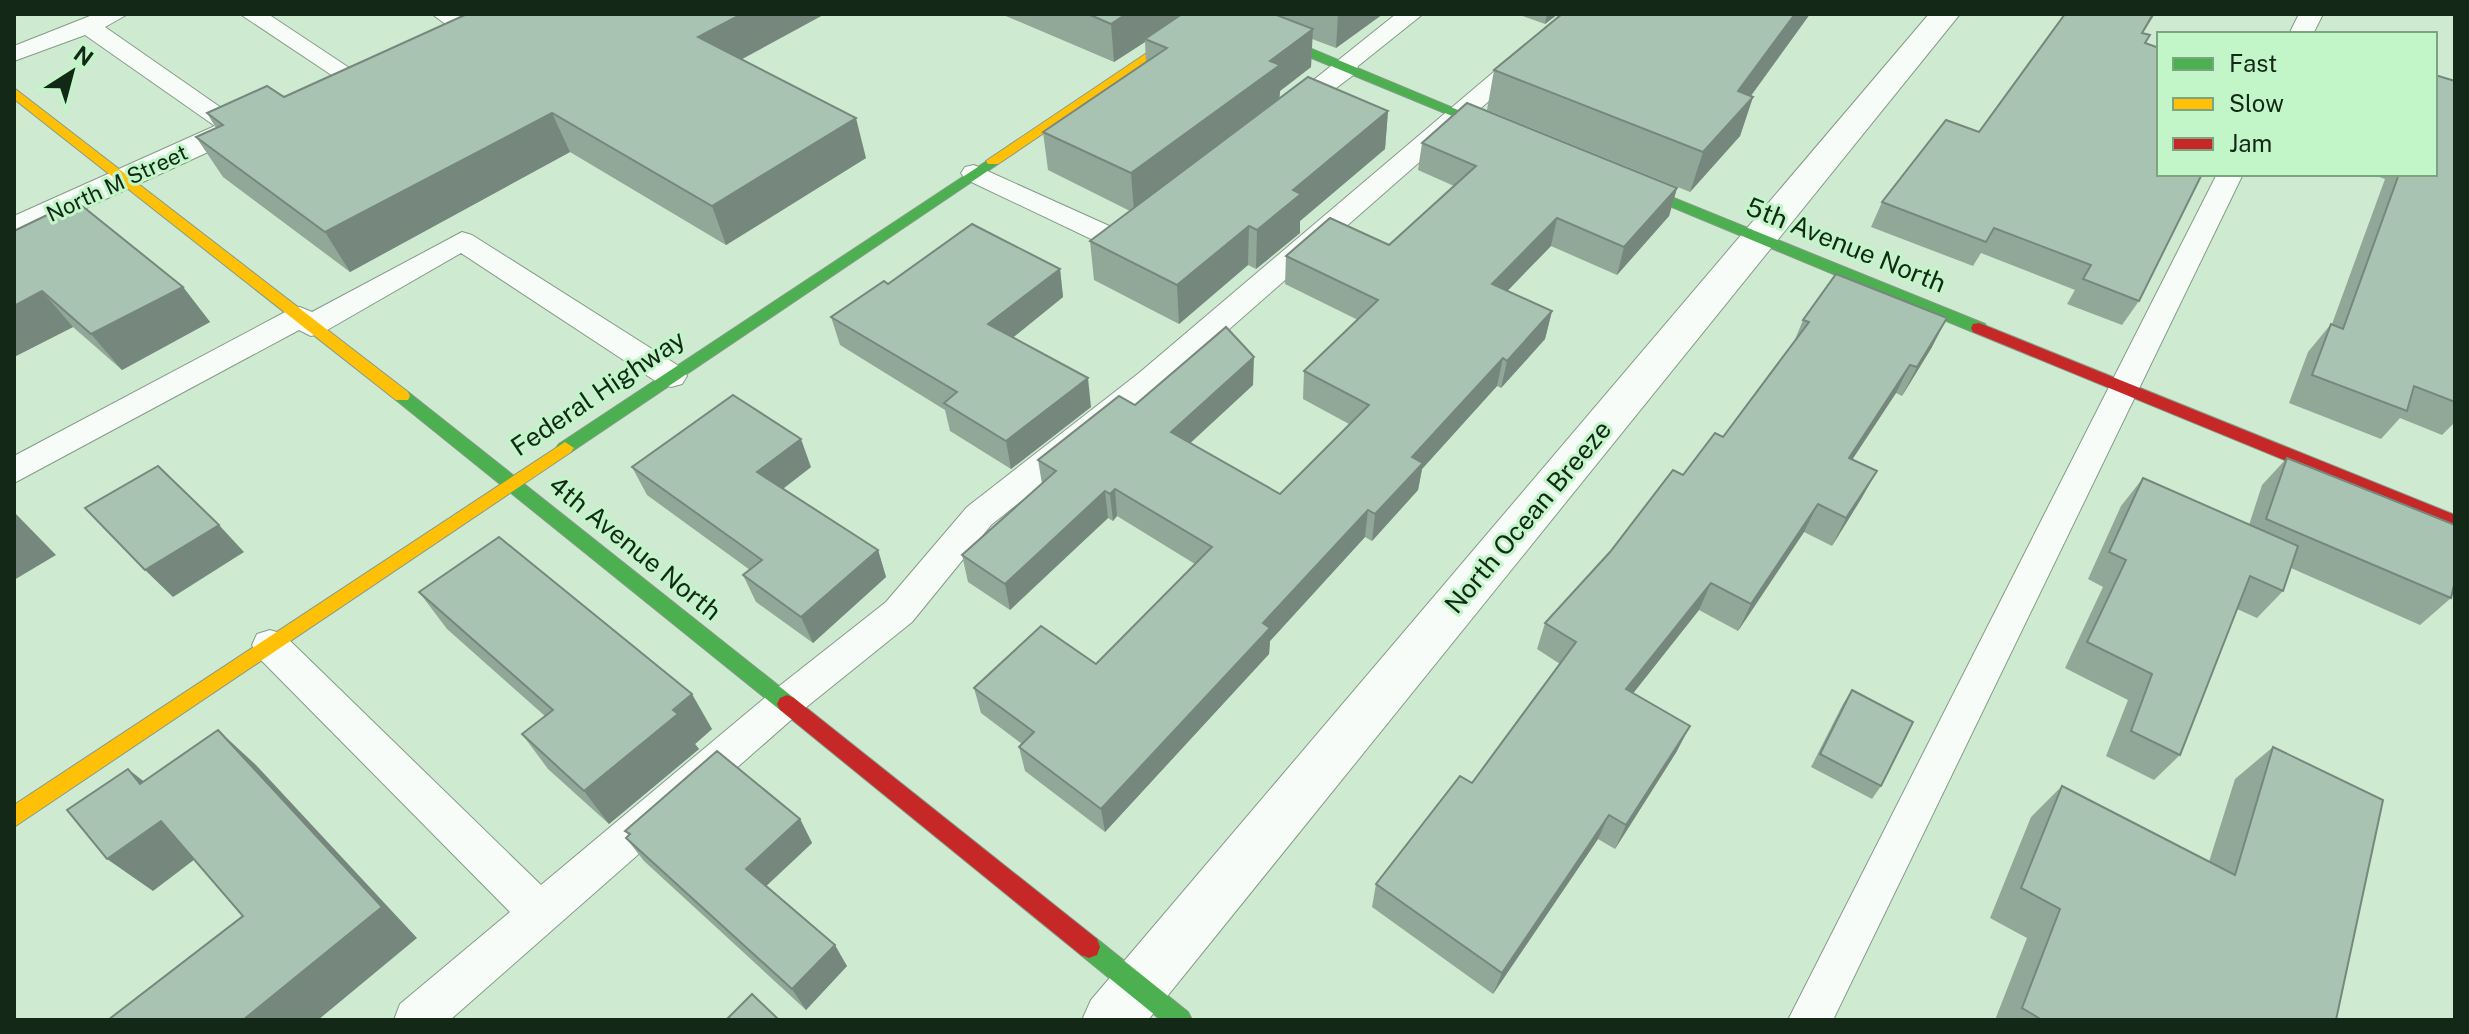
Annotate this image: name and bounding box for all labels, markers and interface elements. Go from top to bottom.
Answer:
north arrow [32,32,112,112]
legend [2157,32,2437,176]
text: N [69,40,98,71]
text: Fast [2229,49,2277,77]
text: Slow [2229,89,2284,117]
text: Jam [2229,129,2272,157]
street label: North M Street [42,139,192,227]
street label: 5th Avenue North [1742,190,1951,299]
street label: Federal Highway [505,323,691,462]
street label: North Ocean Breeze [1438,414,1617,619]
street label: 4th Avenue North [543,469,728,626]

